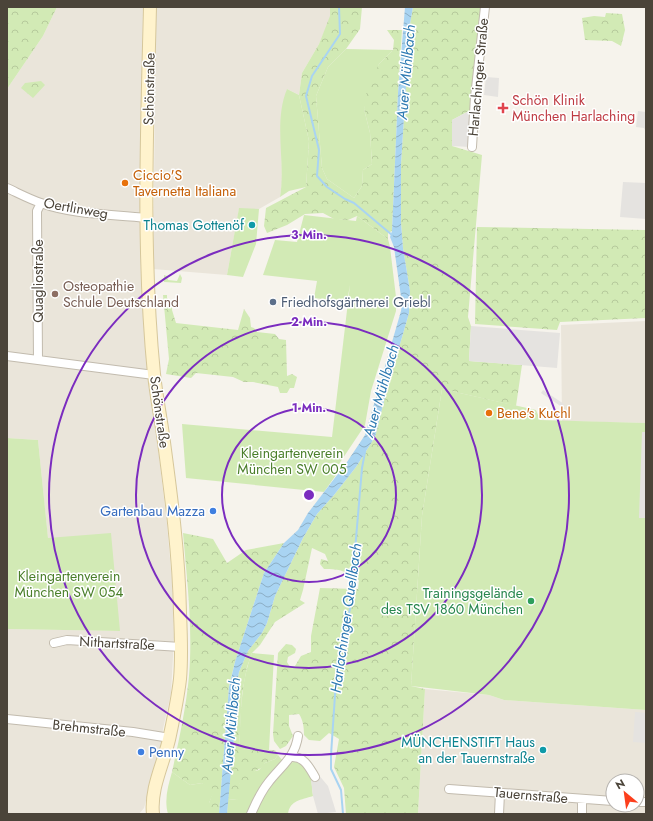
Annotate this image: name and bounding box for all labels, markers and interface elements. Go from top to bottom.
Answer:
street label: Harlachinger Straße [463,17,493,137]
water label: Auer Mühlbach [391,23,421,122]
street label: Schönstraße [138,53,160,125]
place label: Schön Klinik München Harlaching [512,90,635,126]
marker: Schön Klinik München Harlaching [497,102,509,114]
place label: Ciccio'S Tavernetta Italiana [133,165,236,201]
marker: Ciccio'S Tavernetta Italiana [120,178,130,188]
street label: Oertlinweg [42,193,110,223]
place label: Thomas Gottenöf [144,215,245,235]
marker: Thomas Gottenöf [247,220,257,230]
text: 3 Min. [291,226,327,244]
street label: Quagliostraße [28,239,48,323]
place label: Osteopathie Schule Deutschland [63,276,179,312]
marker: Osteopathie Schule Deutschland [50,289,60,299]
place label: Friedhofsgärtnerei Griebl [281,292,431,312]
marker: Friedhofsgärtnerei Griebl [268,297,278,307]
text: 2 Min. [291,313,327,331]
water label: Auer Mühlbach [357,342,405,441]
street label: Schönstraße [145,375,175,449]
text: 1 Min. [292,399,326,417]
place label: Bene's Kuchl [497,403,571,423]
marker: Bene's Kuchl [484,408,494,418]
park label: Kleingartenverein München SW 005 [237,443,347,479]
centre of rings [302,488,316,502]
place label: Gartenbau Mazza [100,501,205,521]
marker: Gartenbau Mazza [208,506,218,516]
water label: Harlachinger Quellbach [325,542,367,694]
park label: Kleingartenverein München SW 054 [14,566,124,602]
place label: Trainingsgelände des TSV 1860 München [381,583,523,619]
marker: Trainingsgelände des TSV 1860 München [526,596,536,606]
street label: Nithartstraße [79,631,155,655]
water label: Auer Mühlbach [216,676,246,775]
street label: Brehmstraße [51,714,127,742]
place label: MÜNCHENSTIFT Haus an der Tauernstraße [401,732,535,768]
place label: Penny [149,742,185,762]
marker: MÜNCHENSTIFT Haus an der Tauernstraße [538,745,548,755]
marker: Penny [136,747,146,757]
north arrow [605,773,645,813]
text: N [612,775,628,793]
street label: Tauernstraße [493,782,569,808]

